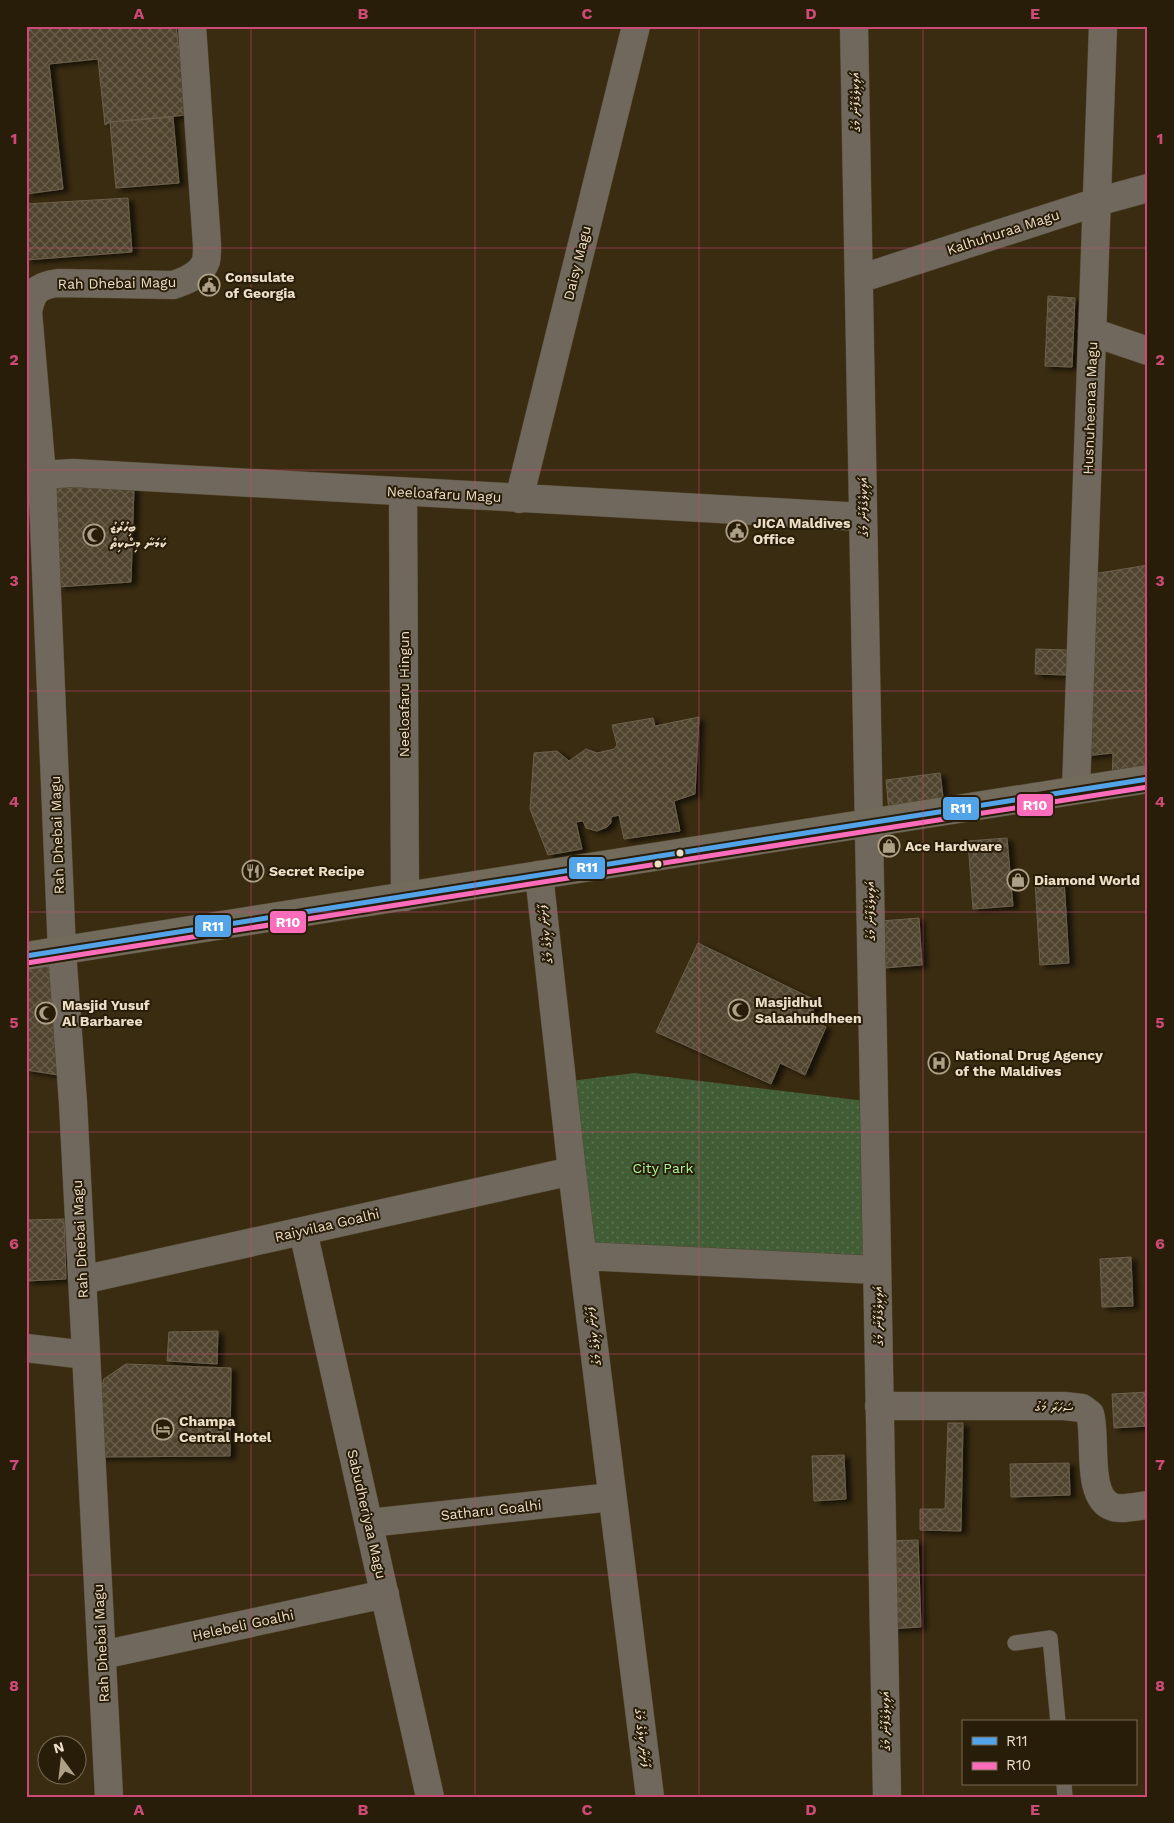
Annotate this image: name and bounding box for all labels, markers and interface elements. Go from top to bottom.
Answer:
text: A [134,4,145,23]
text: B [358,4,369,23]
text: C [582,4,593,23]
text: D [805,4,817,23]
text: E [1030,4,1040,23]
street label: އަލިކިލެގެފާނު މަގު [846,71,866,133]
text: 1 [11,129,17,148]
text: 1 [1157,129,1163,148]
street label: Kalhuhuraa Magu [945,206,1061,258]
street label: Daisy Magu [560,224,594,302]
place label: Consulate of Georgia [225,269,296,301]
public building icon: Consulate of Georgia [197,273,221,297]
street label: Rah Dhebai Magu [58,274,176,292]
street label: Husnuheenaa Magu [1080,341,1100,475]
text: 2 [9,350,19,369]
text: 2 [1155,350,1165,369]
street label: އަލިކިލެގެފާނު މަގު [854,476,874,538]
street label: Neeloafaru Magu [386,483,502,505]
place label: JICA Maldives Office [753,515,851,547]
place label: ބިހުރޯޒު ކަމަނާ މިސްކިތް [109,519,167,553]
public building icon: JICA Maldives Office [725,519,749,543]
mosque icon: ބިހުރޯޒު ކަމަނާ މިސްކިތް [82,523,106,547]
text: 3 [9,571,19,590]
text: 3 [1155,571,1165,590]
street label: Neeloafaru Hingun [396,631,412,757]
street label: Rah Dhebai Magu [47,775,67,895]
text: 4 [9,792,19,811]
text: 4 [1155,792,1165,811]
line badge: R10 [1016,793,1054,817]
line badge: R11 [942,796,980,821]
text: R10 [1023,797,1047,813]
text: R11 [950,800,972,816]
shop icon: Ace Hardware [877,834,901,858]
place label: Ace Hardware [905,838,1002,854]
unlabelled marker [675,848,685,858]
line badge: R11 [568,856,606,880]
restaurant icon: Secret Recipe [241,859,265,883]
text: R11 [576,859,598,875]
unlabelled marker [653,859,663,869]
place label: Secret Recipe [269,863,365,879]
shop icon: Diamond World [1006,868,1030,892]
place label: Diamond World [1034,872,1140,888]
street label: އަލިކިލެގެފާނު މަގު [861,880,881,942]
street label: ފާށަނާ ކިލެގެ މަގު [534,902,558,965]
line badge: R10 [269,910,307,934]
line badge: R11 [194,914,232,938]
text: R10 [276,914,300,930]
text: R11 [202,918,224,934]
place label: Masjidhul Salaahuhdheen [755,994,862,1026]
place label: Masjid Yusuf Al Barbaree [62,997,150,1029]
mosque icon: Masjidhul Salaahuhdheen [727,998,751,1022]
mosque icon: Masjid Yusuf Al Barbaree [34,1001,58,1025]
text: 5 [9,1013,19,1032]
text: 5 [1155,1013,1165,1032]
place label: National Drug Agency of the Maldives [955,1047,1103,1079]
hospital icon: National Drug Agency of the Maldives [927,1051,951,1075]
park label: City Park [633,1160,694,1176]
street label: Rah Dhebai Magu [69,1179,91,1299]
street label: Raiyvilaa Goalhi [273,1205,381,1245]
text: 6 [9,1234,19,1253]
text: 6 [1155,1234,1165,1253]
street label: އަލިކިލެގެފާނު މަގު [869,1285,889,1347]
street label: ފާށަނާ ކިލެގެ މަގު [581,1304,607,1368]
street label: ސަހަރާ މަގު [1034,1398,1075,1416]
place label: Champa Central Hotel [179,1413,272,1445]
hotel icon: Champa Central Hotel [151,1417,175,1441]
street label: Sabudheriyaa Magu [344,1448,390,1580]
text: 7 [9,1455,19,1474]
text: 7 [1155,1455,1165,1474]
street label: Satharu Goalhi [440,1497,542,1523]
street label: Rah Dhebai Magu [90,1583,112,1703]
street label: Helebeli Goalhi [191,1606,295,1644]
text: 8 [9,1676,19,1695]
text: 8 [1155,1676,1165,1695]
street label: އަލިކިލެގެފާނު މަގު [876,1690,896,1752]
street label: ފާށަނާ ކިލެގެ މަގު [629,1706,655,1770]
legend [962,1720,1136,1786]
text: R11 [1006,1732,1028,1750]
north arrow [38,1736,88,1786]
text: N [52,1738,66,1757]
text: R10 [1006,1756,1031,1774]
text: A [134,1800,145,1819]
text: B [358,1800,369,1819]
text: C [582,1800,593,1819]
text: D [805,1800,817,1819]
text: E [1030,1800,1040,1819]

